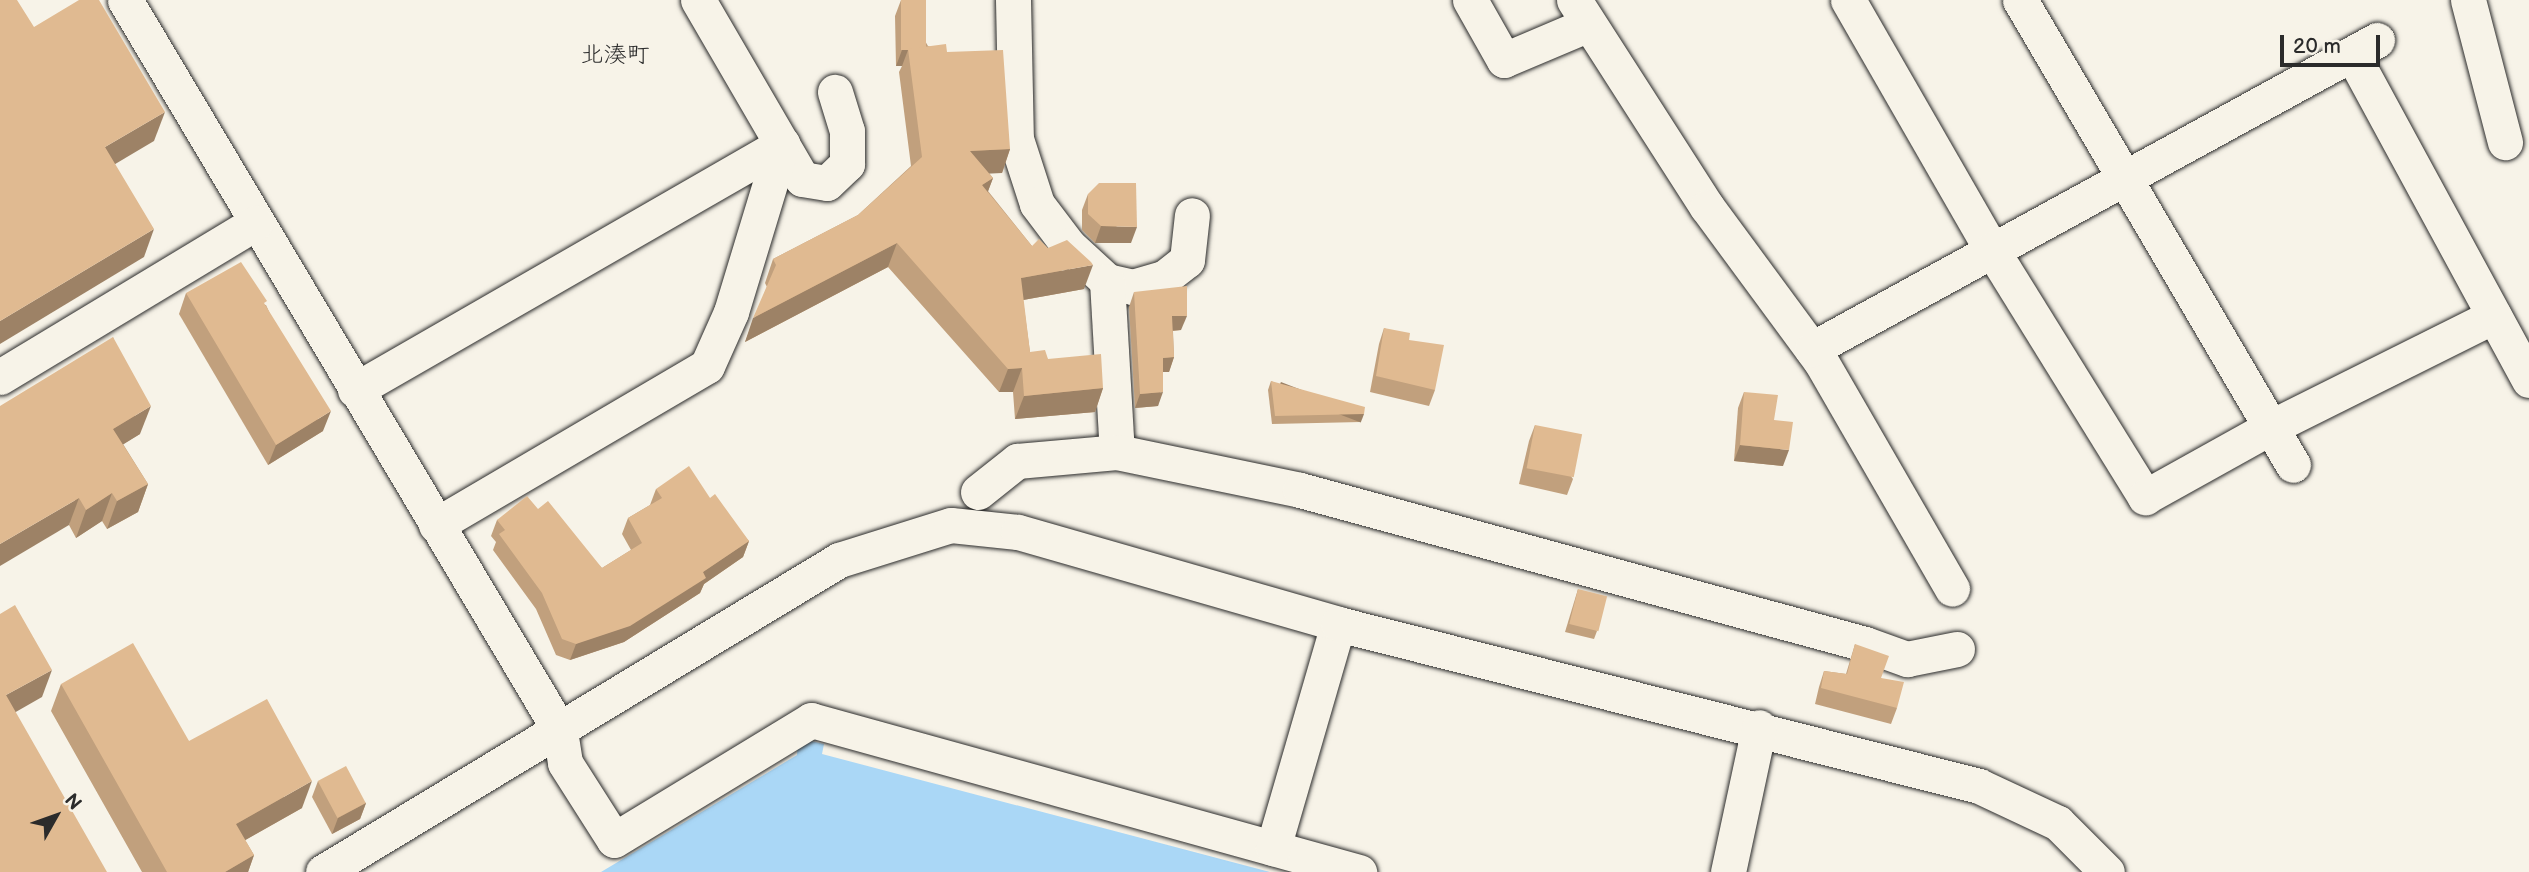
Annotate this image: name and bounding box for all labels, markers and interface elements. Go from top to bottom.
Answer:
scale bar [2284,21,2384,65]
text: 20 m [2293,34,2341,59]
district label: 北湊町 [581,41,649,69]
north arrow [21,781,91,851]
text: N [59,789,86,815]

